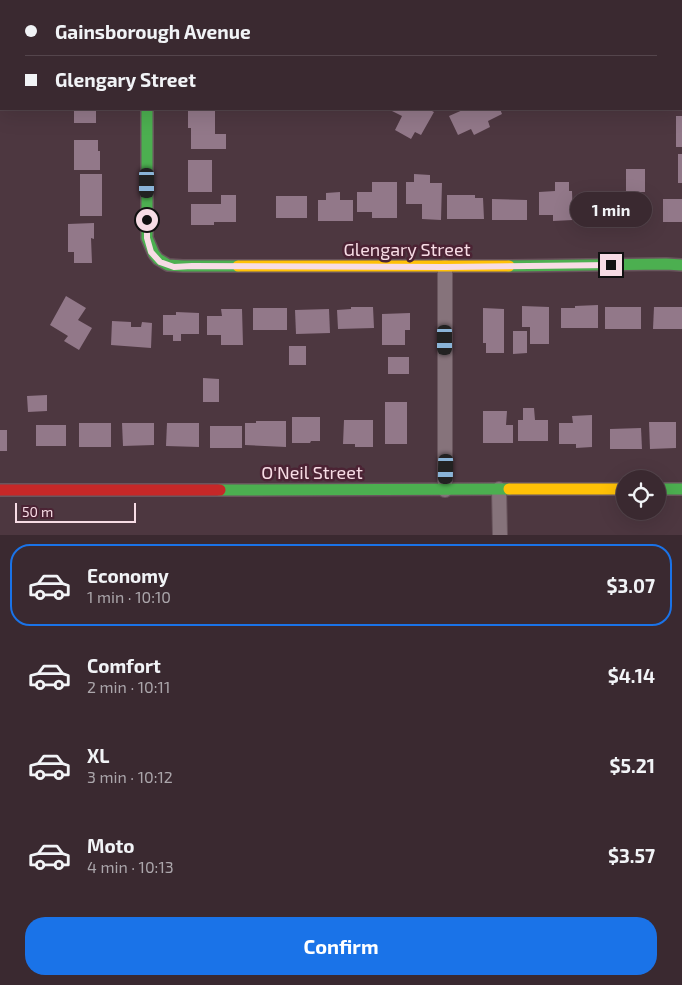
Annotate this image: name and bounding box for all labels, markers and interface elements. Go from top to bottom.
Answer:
text: Gainsborough Avenue [55,20,251,43]
text: Glengary Street [55,68,196,91]
car [139,168,154,198]
callout: 1 min [570,192,652,228]
text: 1 min [592,200,630,219]
route start [136,209,158,231]
street label: Glengary Street [344,238,471,260]
route end [600,254,622,276]
car [437,325,452,355]
car [438,454,453,484]
street label: O'Neil Street [261,461,363,483]
map controls [616,470,666,520]
button: locate [616,470,666,520]
scale bar [15,500,136,523]
text: 50 m [22,503,53,520]
icon: car [27,563,72,608]
text: Economy [87,564,169,587]
text: $3.07 [607,574,655,597]
text: 1 min · 10:10 [87,587,171,606]
icon: car [27,653,72,698]
text: Comfort [87,654,161,677]
text: $4.14 [608,664,655,687]
text: 2 min · 10:11 [87,677,170,696]
icon: car [27,743,72,788]
text: XL [87,744,109,767]
text: $5.21 [610,754,655,777]
text: 3 min · 10:12 [87,767,173,786]
icon: car [27,833,72,878]
text: Moto [87,834,135,857]
text: $3.57 [608,844,655,867]
text: 4 min · 10:13 [87,857,174,876]
button: Confirm [25,917,657,975]

